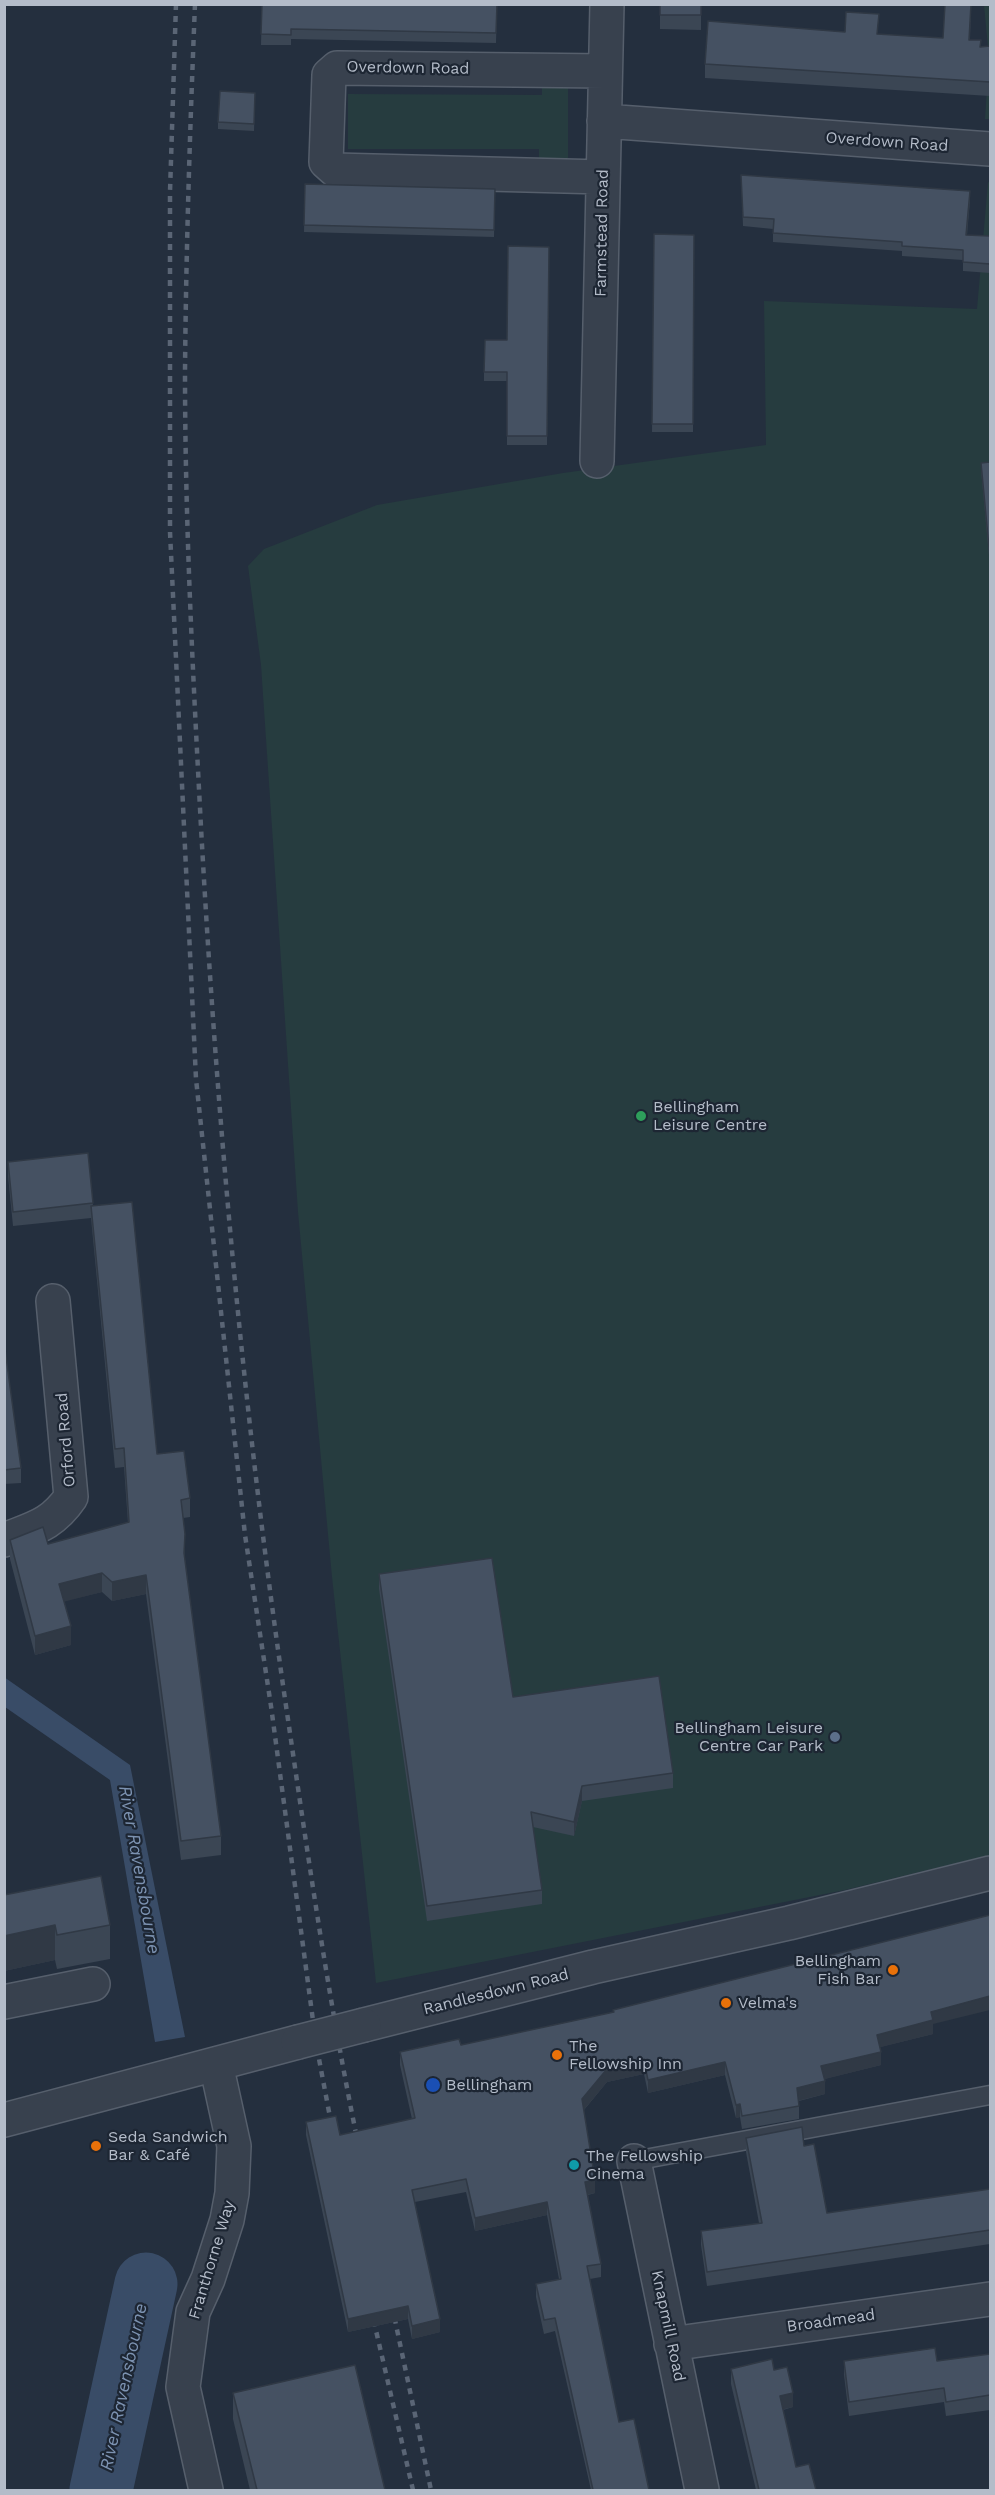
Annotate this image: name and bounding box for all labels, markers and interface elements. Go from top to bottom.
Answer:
street label: Overdown Road [346,57,470,79]
street label: Overdown Road [825,128,949,156]
street label: Farmstead Road [591,169,613,297]
place label: Bellingham Leisure Centre [653,1097,767,1135]
marker: Bellingham Leisure Centre [634,1109,648,1123]
street label: Orford Road [52,1392,80,1488]
place label: Bellingham Leisure Centre Car Park [675,1718,823,1756]
marker: Bellingham Leisure Centre Car Park [828,1730,842,1744]
water label: River Ravensbourne [114,1784,164,1956]
place label: Bellingham Fish Bar [795,1951,881,1989]
marker: Bellingham Fish Bar [886,1963,900,1977]
street label: Randlesdown Road [421,1965,571,2019]
place label: Velma's [738,1993,797,2013]
marker: Velma's [719,1996,733,2010]
place label: The Fellowship Inn [569,2036,682,2074]
marker: The Fellowship Inn [550,2048,564,2062]
place label: Bellingham [446,2075,532,2095]
marker: Bellingham [424,2076,442,2094]
place label: Seda Sandwich Bar & Café [108,2127,228,2165]
marker: Seda Sandwich Bar & Café [89,2139,103,2153]
place label: The Fellowship Cinema [586,2146,703,2184]
marker: The Fellowship Cinema [567,2158,581,2172]
street label: Franthorne Way [185,2198,239,2322]
street label: Knapmill Road [647,2269,689,2383]
water label: River Ravensbourne [96,2301,152,2473]
street label: Broadmead [786,2305,876,2337]

